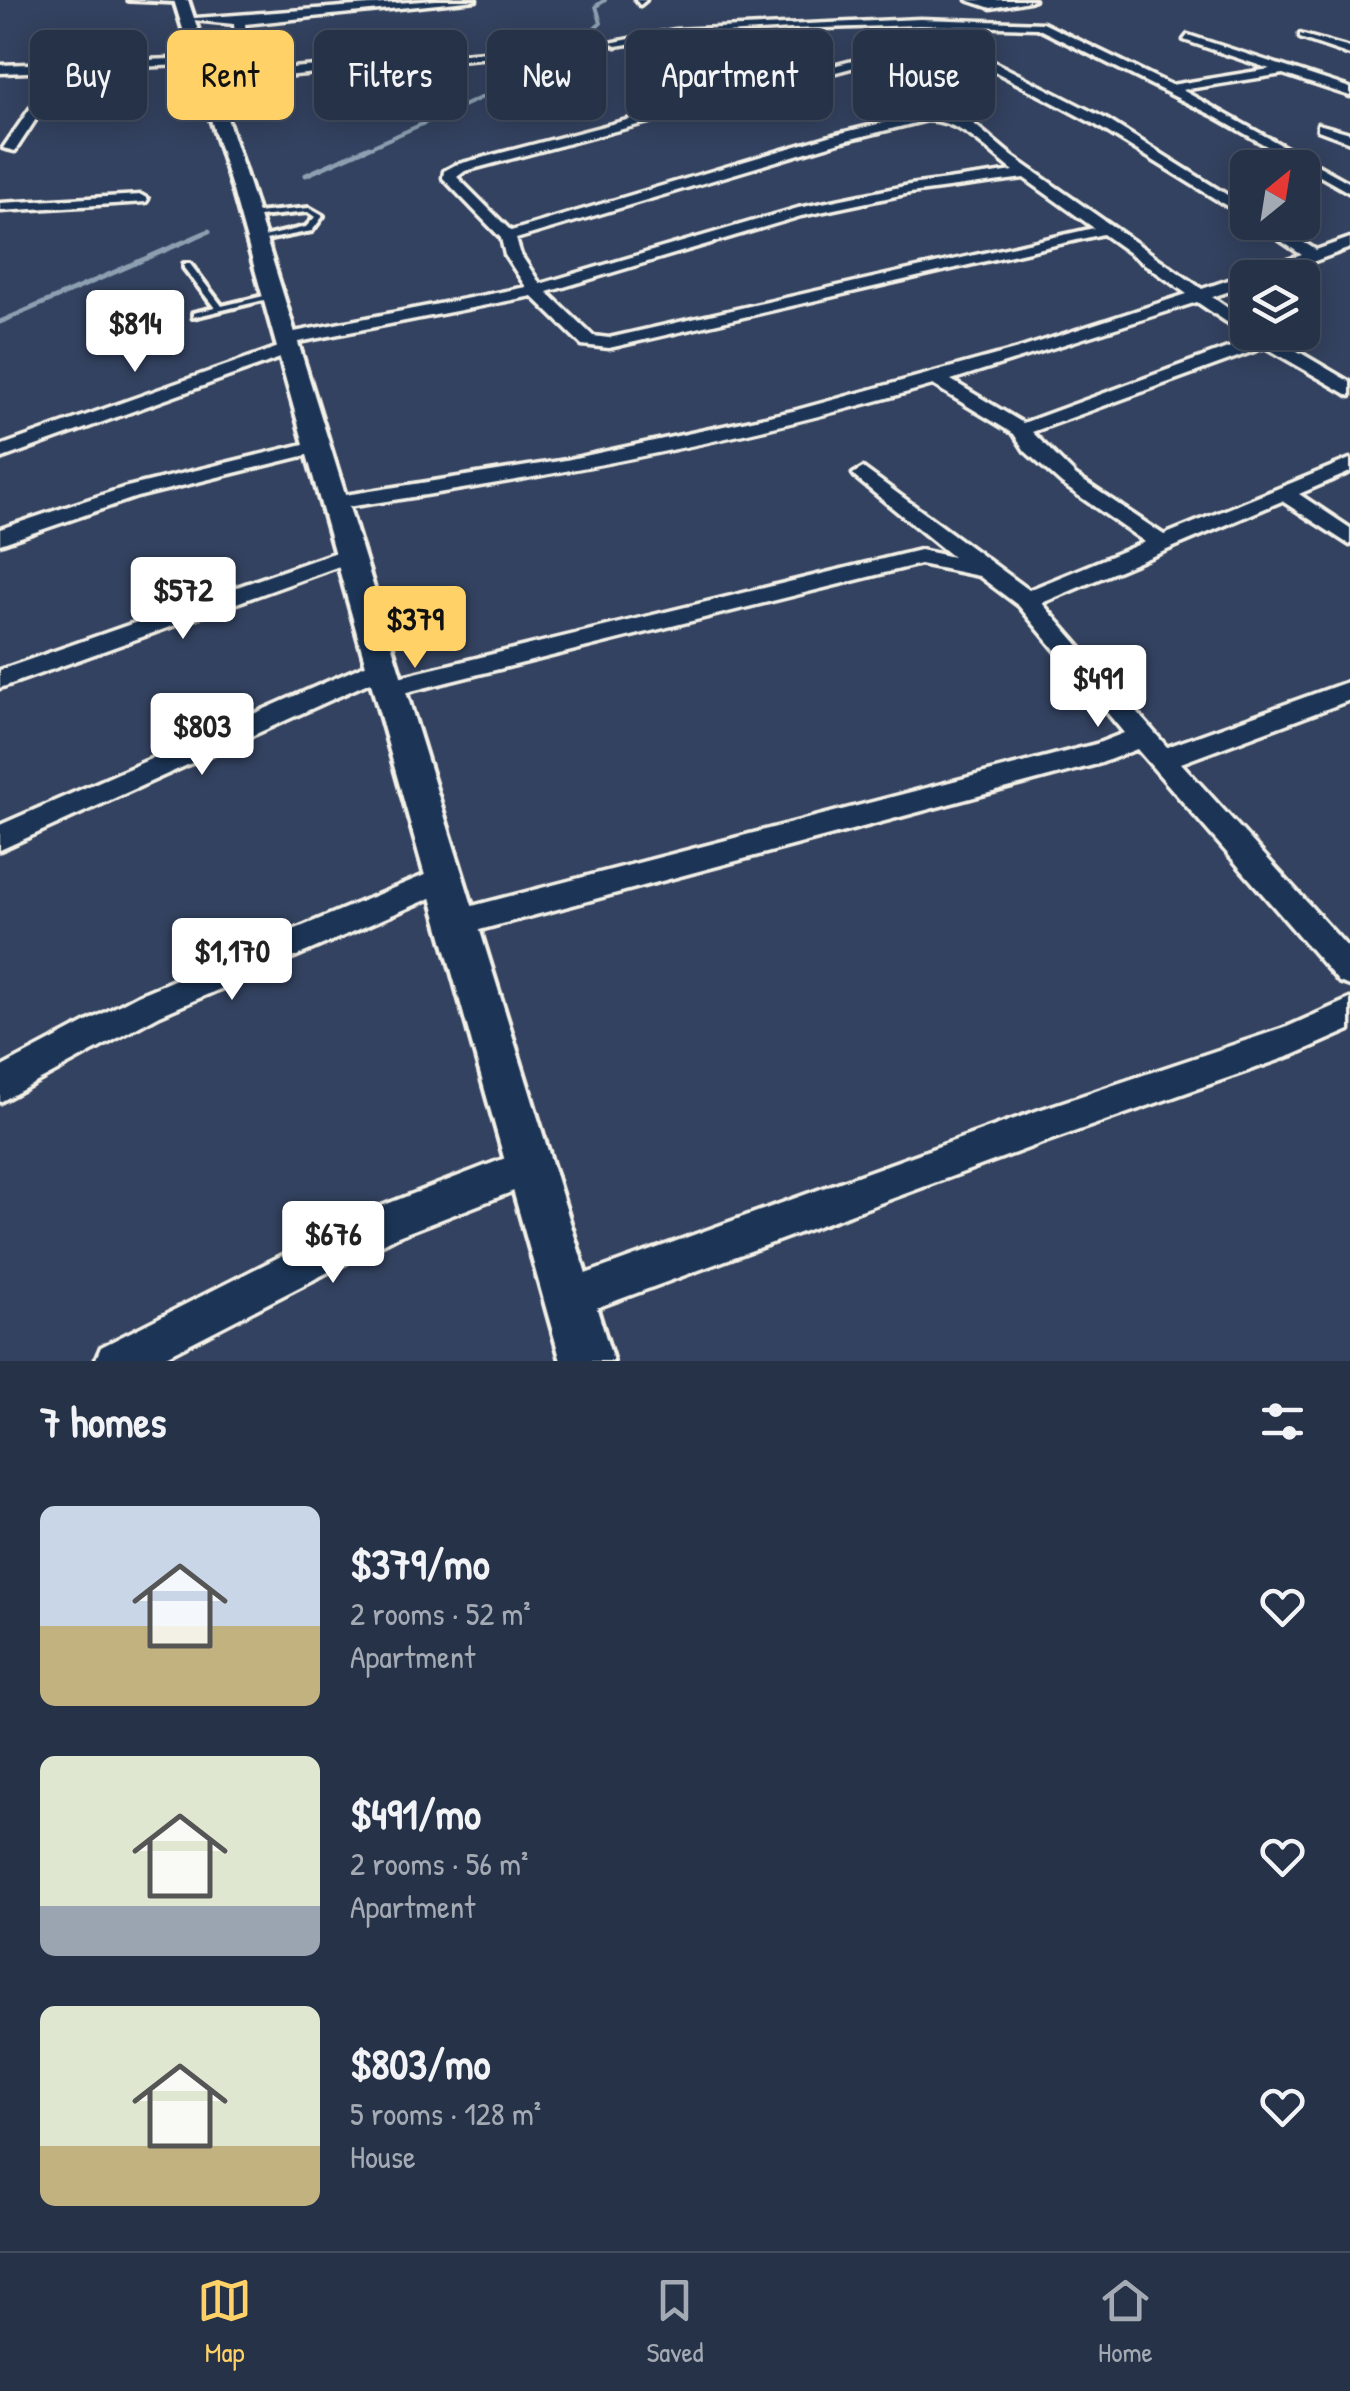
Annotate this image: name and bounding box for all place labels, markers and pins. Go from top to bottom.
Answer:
pin: $814 [76,290,194,375]
pin: $572 [124,557,242,642]
pin: $379 [356,586,474,671]
pin: $491 [1039,645,1157,730]
pin: $803 [143,693,261,778]
pin: $1,170 [151,918,313,1003]
pin: $676 [274,1201,392,1286]

